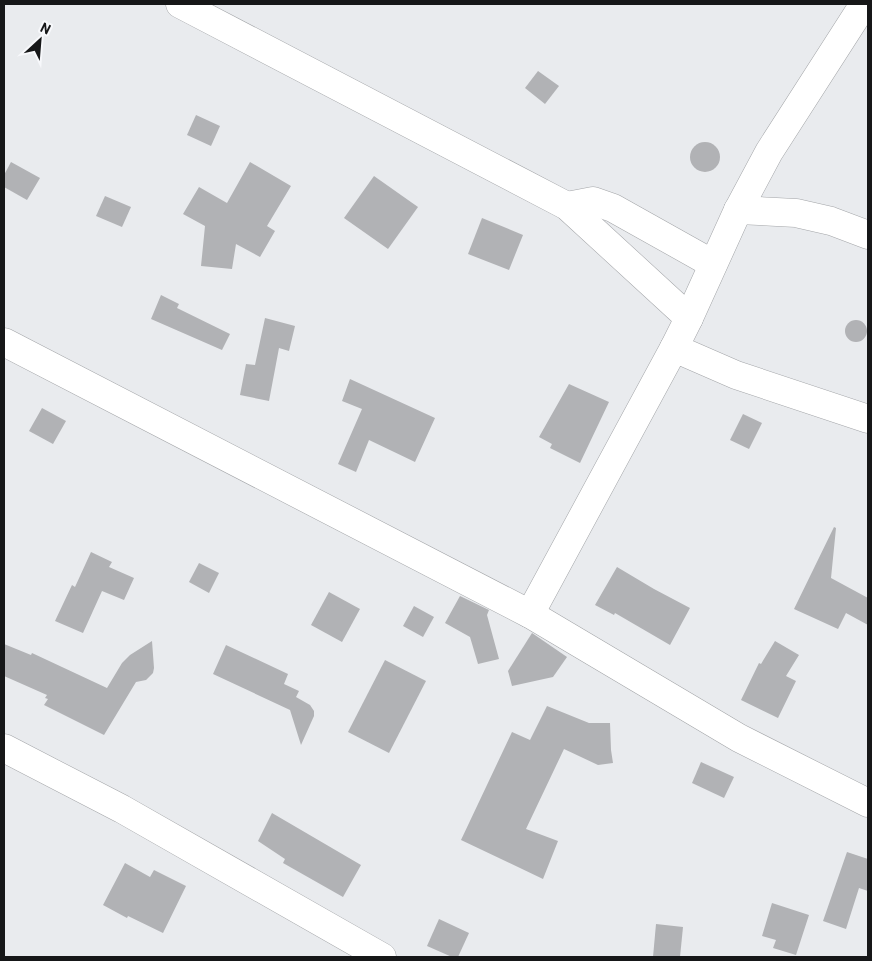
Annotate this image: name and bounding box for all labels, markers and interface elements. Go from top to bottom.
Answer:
north arrow [15,15,65,65]
text: N [38,18,54,38]

